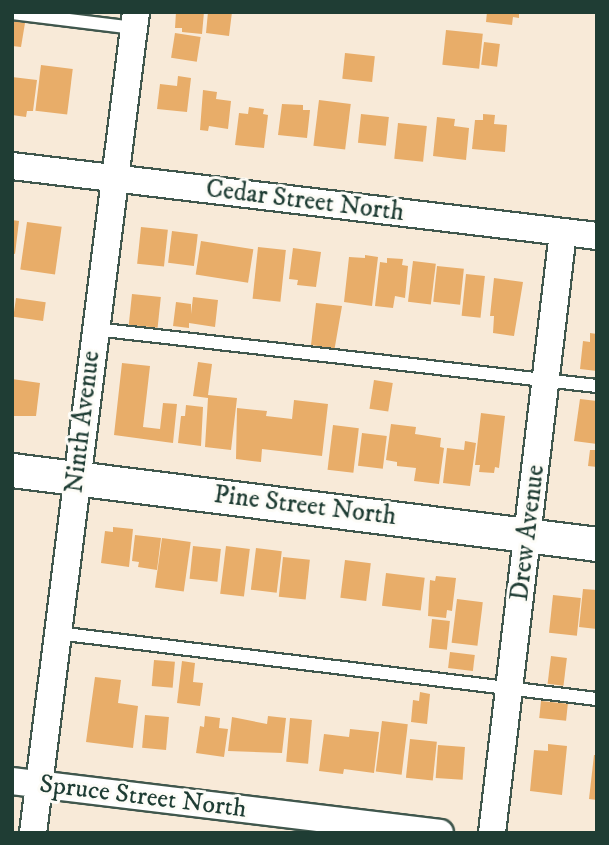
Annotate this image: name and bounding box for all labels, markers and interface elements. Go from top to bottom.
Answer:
street label: Cedar Street North [204,173,406,229]
street label: Ninth Avenue [59,349,107,495]
street label: Drew Avenue [504,463,552,603]
street label: Pine Street North [212,479,398,533]
street label: Spruce Street North [38,769,248,825]

